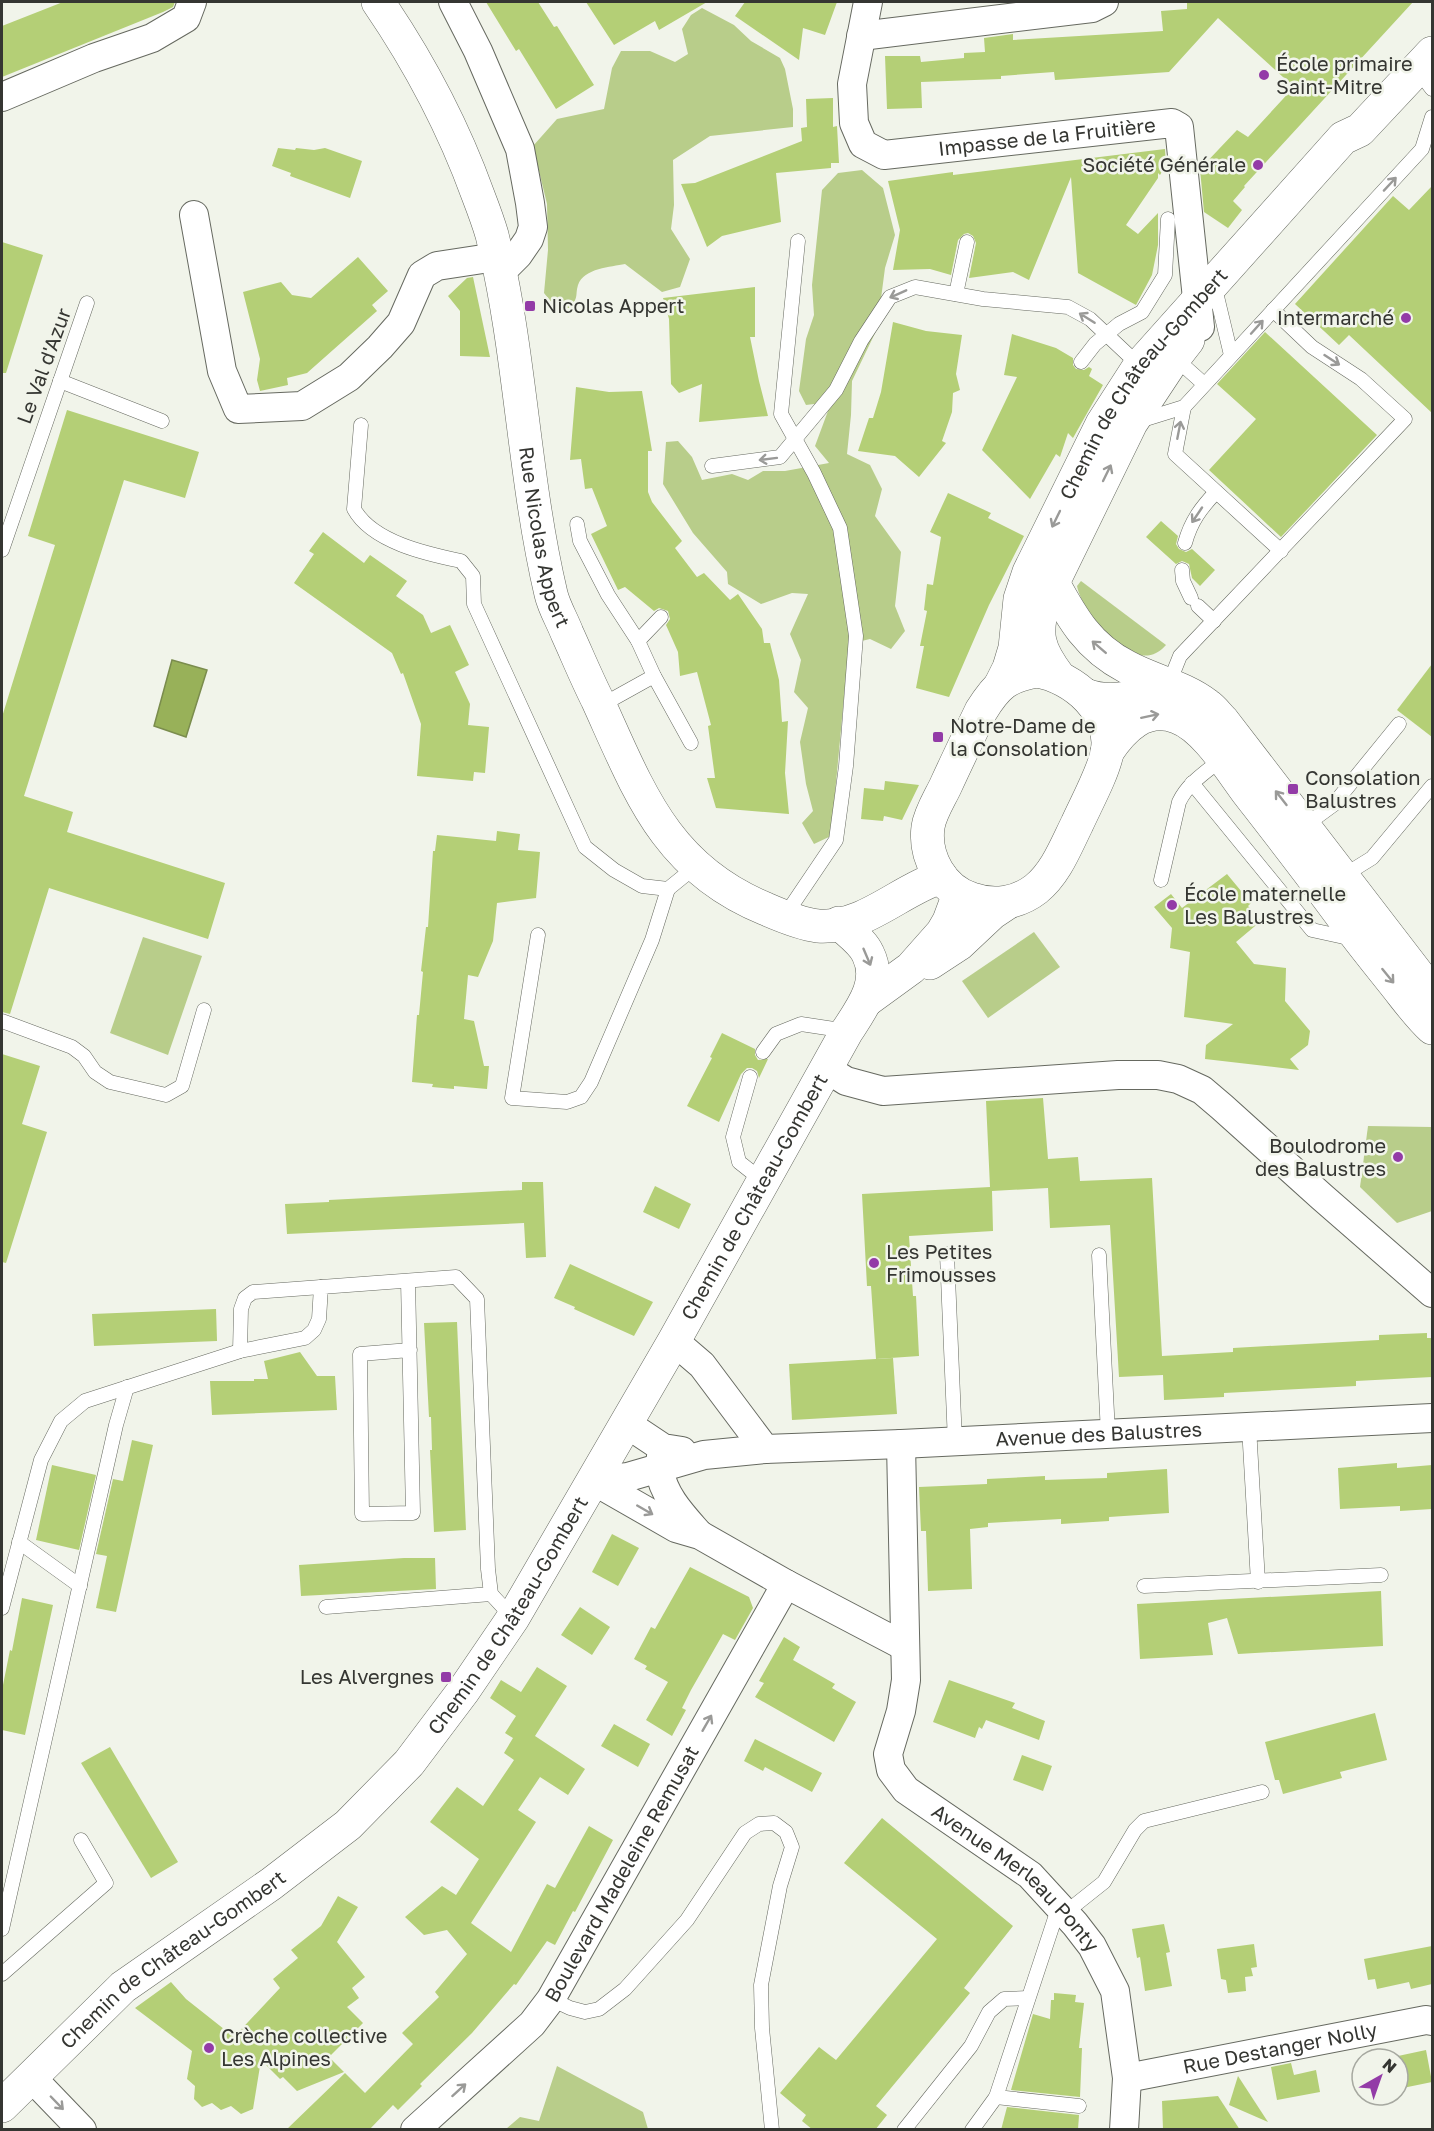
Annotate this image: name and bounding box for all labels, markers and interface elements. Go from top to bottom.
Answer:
place label: École primaire Saint-Mitre [1276,51,1413,98]
marker: École primaire Saint-Mitre [1257,68,1271,82]
street label: Impasse de la Fruitière [937,112,1157,160]
place label: Société Générale [1082,152,1246,176]
marker: Société Générale [1251,158,1265,172]
one-way arrow [1383,177,1397,192]
street label: Chemin de Château-Gombert [1054,263,1232,503]
one-way arrow [890,289,908,300]
place label: Nicolas Appert [542,293,685,317]
marker: Nicolas Appert [523,299,537,313]
street label: Le Val d'Azur [11,304,75,427]
place label: Intermarché [1277,305,1394,329]
marker: Intermarché [1399,311,1413,325]
one-way arrow [1079,312,1096,325]
one-way arrow [1250,320,1264,335]
one-way arrow [1323,354,1339,366]
one-way arrow [1174,421,1185,441]
street label: Rue Nicolas Appert [515,445,576,631]
one-way arrow [759,454,779,465]
one-way arrow [1101,464,1113,482]
one-way arrow [1190,507,1203,524]
one-way arrow [1049,509,1061,527]
one-way arrow [1091,641,1107,654]
one-way arrow [1140,710,1159,721]
place label: Notre-Dame de la Consolation [950,713,1096,760]
marker: Notre-Dame de la Consolation [931,730,945,744]
place label: Consolation Balustres [1305,765,1421,812]
marker: Consolation Balustres [1286,782,1300,796]
one-way arrow [1274,790,1287,806]
place label: École maternelle Les Balustres [1184,881,1346,928]
marker: École maternelle Les Balustres [1165,898,1179,912]
one-way arrow [862,947,873,965]
one-way arrow [1381,968,1394,984]
street label: Chemin de Château-Gombert [675,1069,832,1324]
place label: Boulodrome des Balustres [1255,1133,1386,1180]
marker: Boulodrome des Balustres [1391,1150,1405,1164]
place label: Les Petites Frimousses [886,1239,996,1286]
marker: Les Petites Frimousses [867,1256,881,1270]
street label: Avenue des Balustres [995,1416,1203,1450]
street label: Chemin de Château-Gombert [422,1492,592,1739]
one-way arrow [636,1504,653,1516]
place label: Les Alvergnes [300,1664,434,1688]
marker: Les Alvergnes [439,1670,453,1684]
one-way arrow [701,1715,713,1732]
street label: Boulevard Madeleine Remusat [539,1741,703,2006]
street label: Avenue Merleau Ponty [928,1798,1105,1956]
street label: Chemin de Château-Gombert [55,1864,290,2053]
street label: Rue Destanger Nolly [1181,2017,1379,2078]
place label: Crèche collective Les Alpines [221,2023,387,2070]
marker: Crèche collective Les Alpines [202,2041,216,2055]
north arrow [1350,2047,1410,2107]
text: N [1379,2054,1401,2077]
one-way arrow [451,2083,466,2097]
one-way arrow [49,2096,64,2111]

